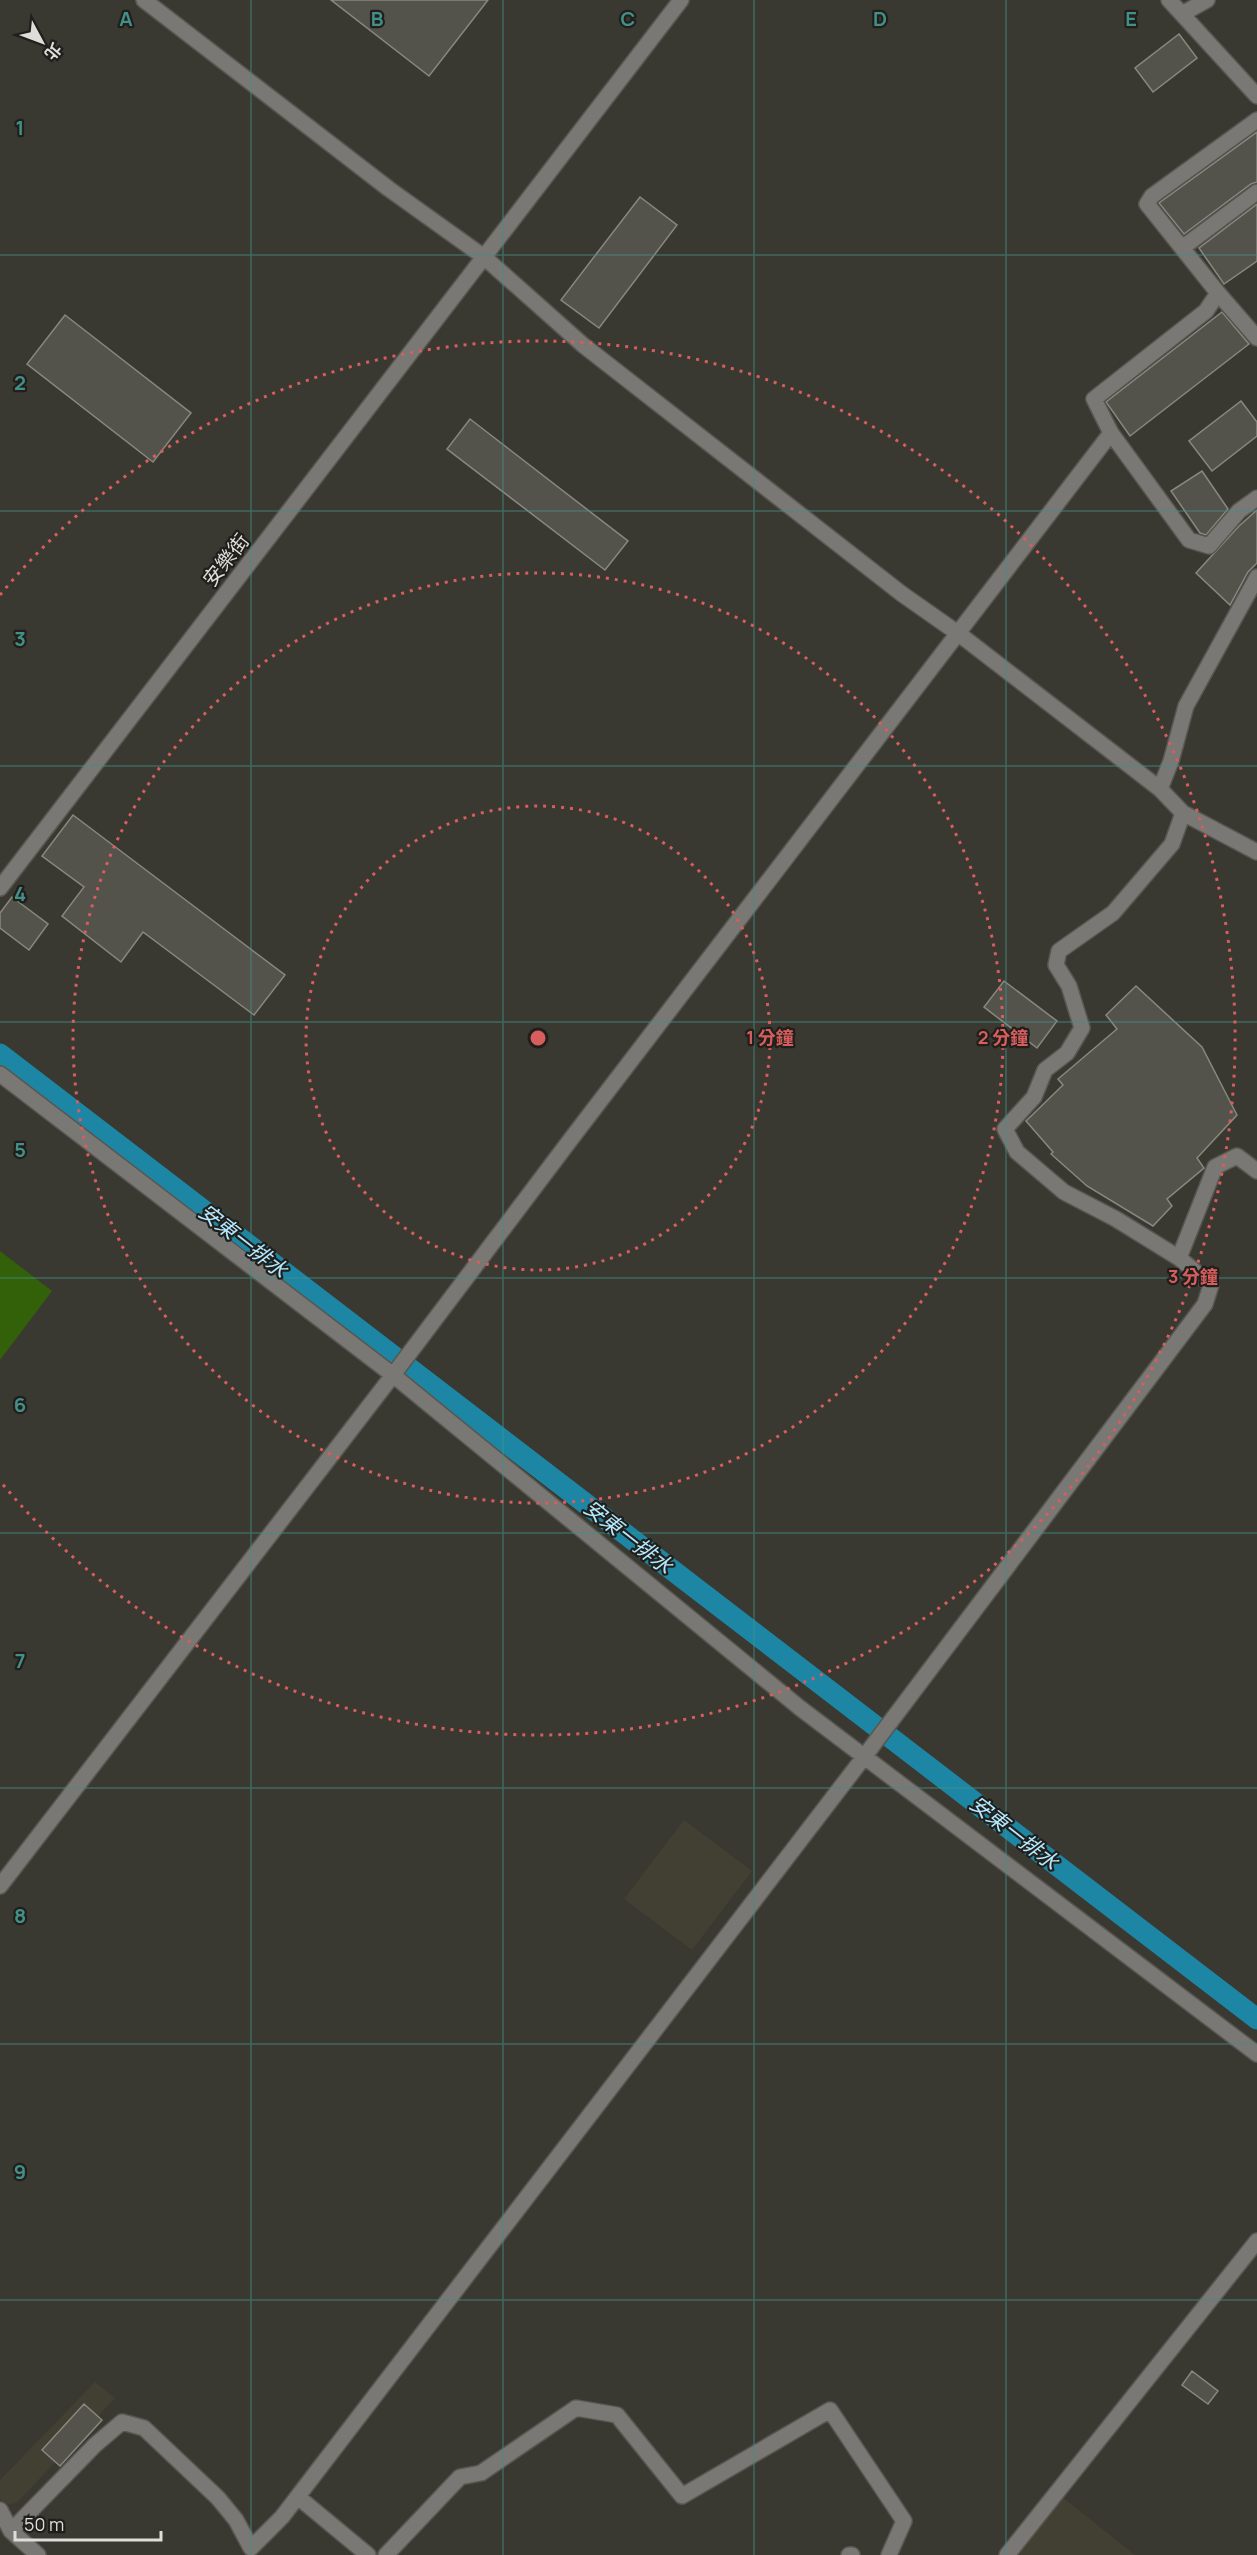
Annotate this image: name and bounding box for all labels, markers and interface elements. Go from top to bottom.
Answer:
text: A [119,5,133,32]
text: B [371,5,384,32]
text: C [621,5,635,32]
text: D [873,5,887,32]
text: E [1125,5,1137,32]
north arrow [12,12,72,72]
text: 北 [40,39,67,65]
text: 1 [16,114,24,141]
text: 2 [14,369,26,396]
street label: 安樂街 [196,528,255,592]
text: 3 [14,625,26,652]
text: 4 [14,880,26,907]
text: 1 分鐘 [746,1025,794,1049]
text: 2 分鐘 [978,1025,1028,1049]
centre of rings [528,1028,548,1048]
text: 5 [14,1136,26,1163]
water label: 安東一排水 [194,1197,294,1284]
text: 3 分鐘 [1168,1264,1218,1288]
text: 6 [14,1391,26,1418]
water label: 安東一排水 [579,1493,679,1580]
text: 7 [15,1647,25,1674]
water label: 安東一排水 [965,1789,1065,1876]
text: 8 [14,1902,26,1929]
text: 9 [14,2158,26,2185]
scale bar [15,2504,160,2542]
text: 50 m [24,2512,64,2536]

